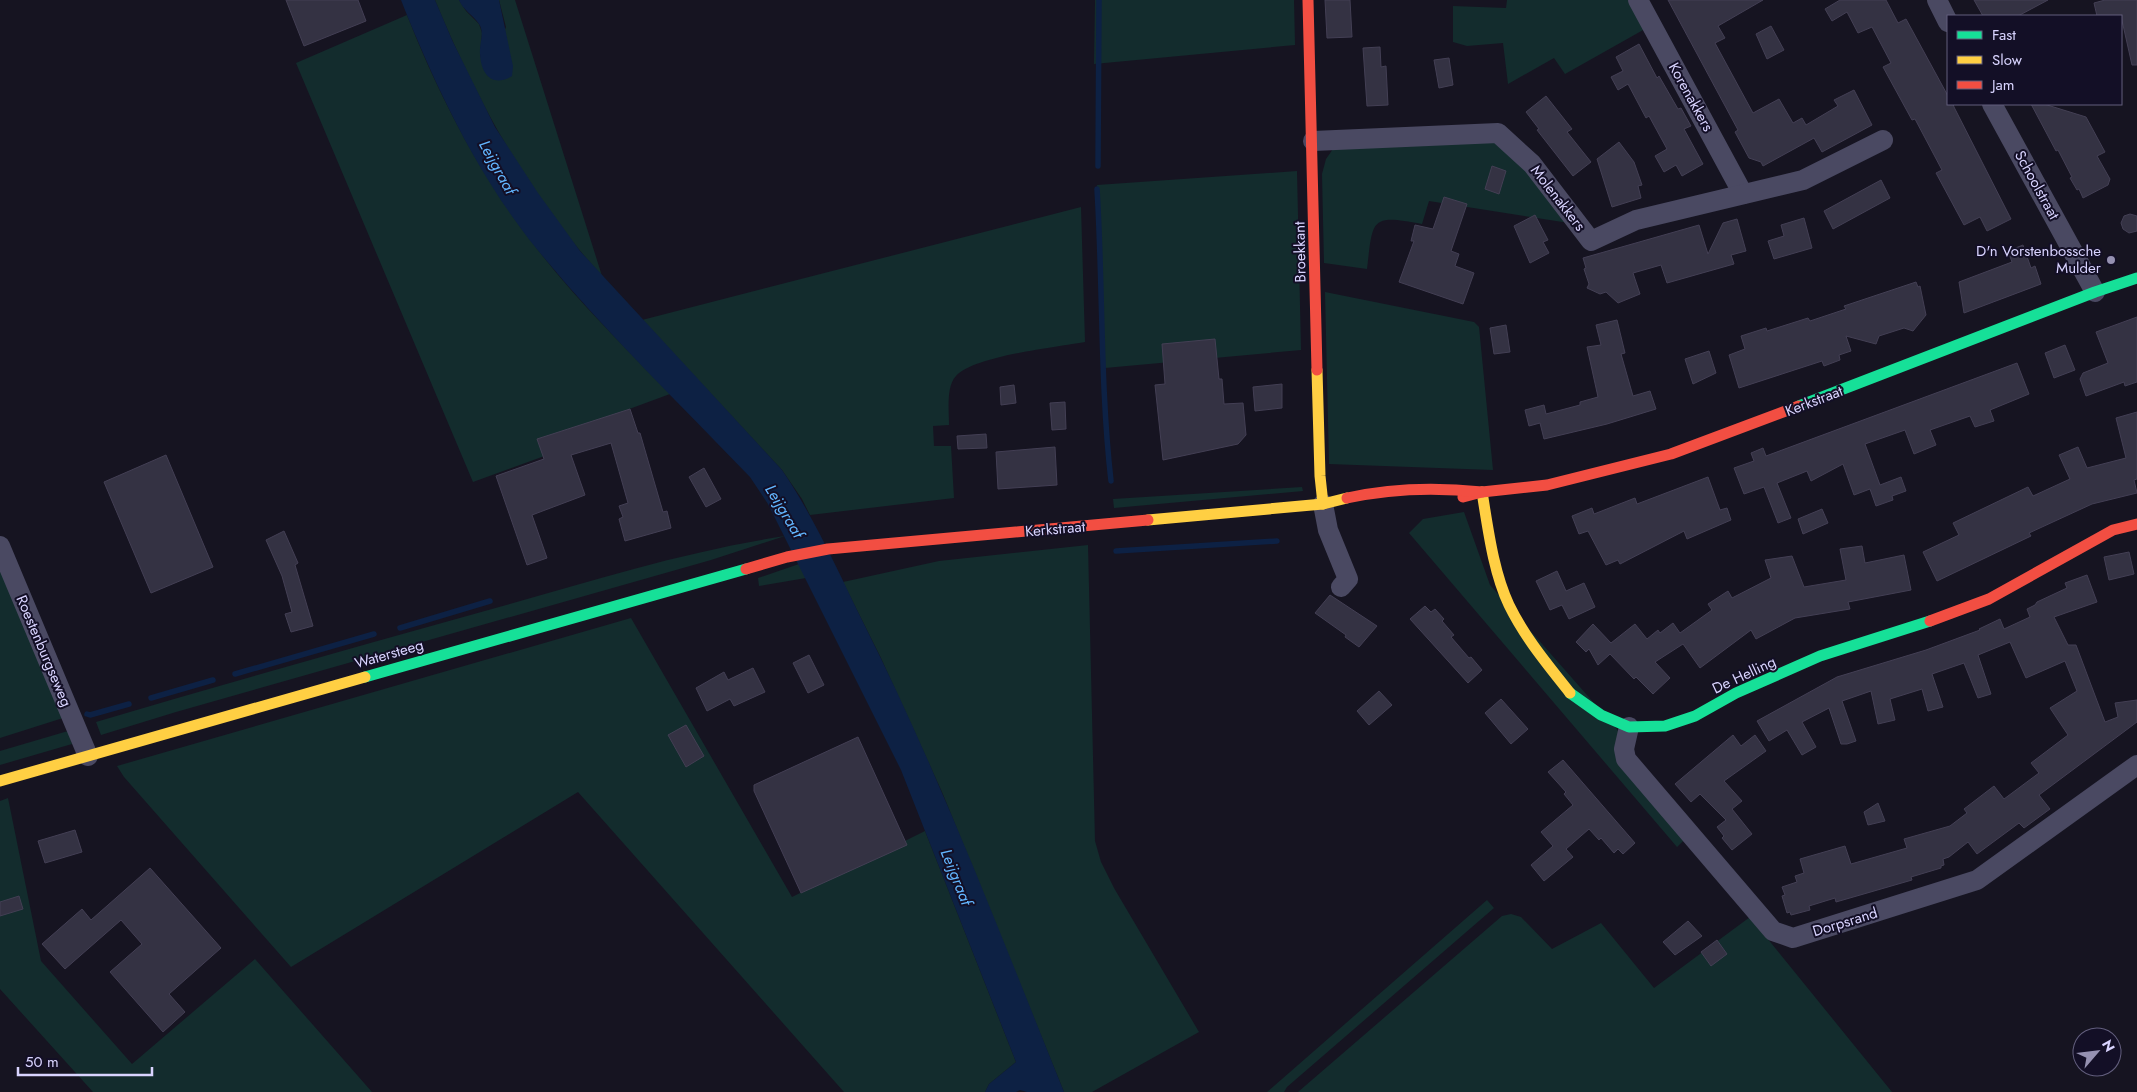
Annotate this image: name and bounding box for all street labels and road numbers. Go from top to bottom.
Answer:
street label: Korenakkers [1663,58,1719,136]
street label: Schoolstraat [2009,146,2065,224]
street label: Molenakkers [1525,160,1591,236]
street label: Broekkant [1288,221,1312,283]
street label: Kerkstraat [1782,380,1846,422]
street label: Kerkstraat [1024,515,1086,543]
street label: Roestenburgseweg [11,592,77,710]
street label: Watersteeg [352,634,426,674]
street label: De Helling [1708,651,1780,699]
street label: Dorpsrand [1810,902,1880,942]

